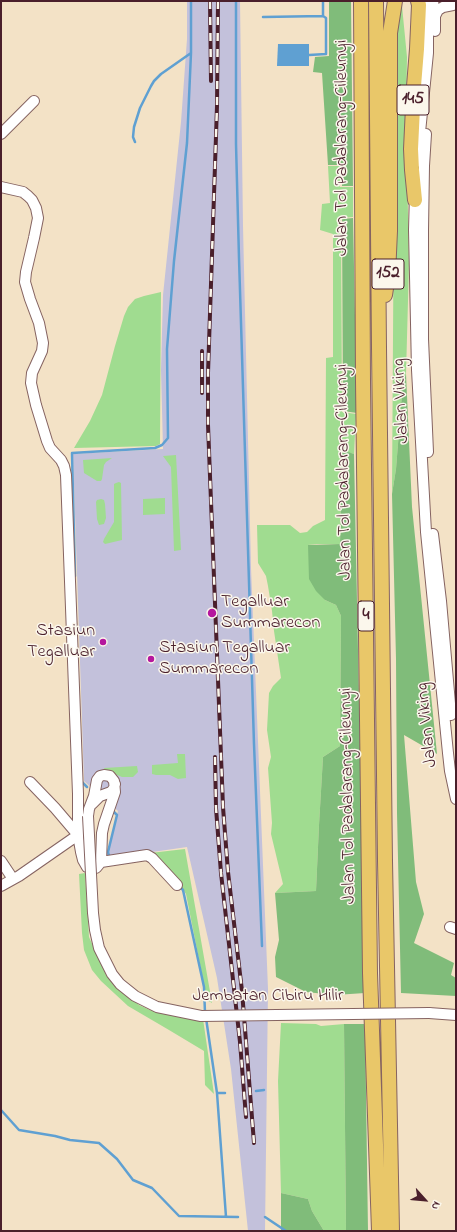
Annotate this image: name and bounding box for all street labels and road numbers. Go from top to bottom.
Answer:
street label: Jalan Tol Padalarang–Cileunyi [332,40,354,256]
road number: 145 [397,85,429,115]
road number: 152 [372,259,404,289]
street label: Jalan Viking [389,358,415,444]
street label: Jalan Tol Padalarang–Cileunyi [332,364,358,580]
road number: 4 [358,601,374,631]
street label: Jalan Viking [413,681,443,769]
street label: Jalan Tol Padalarang–Cileunyi [336,688,362,904]
street label: Jembatan Cibiru Hilir [193,986,343,1008]

